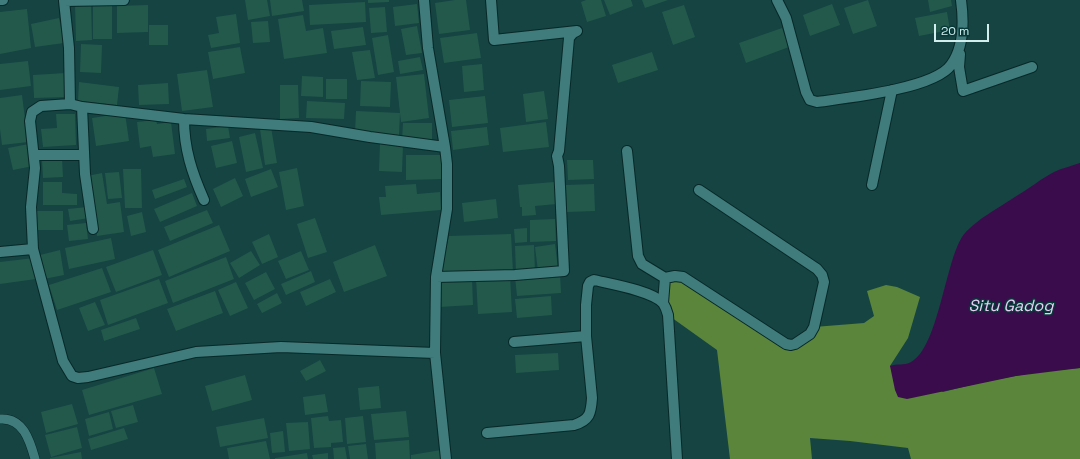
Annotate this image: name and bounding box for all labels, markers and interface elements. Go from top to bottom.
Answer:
scale bar [936,16,991,42]
text: 20 m [941,23,969,39]
water label: Situ Gadog [969,297,1053,317]

